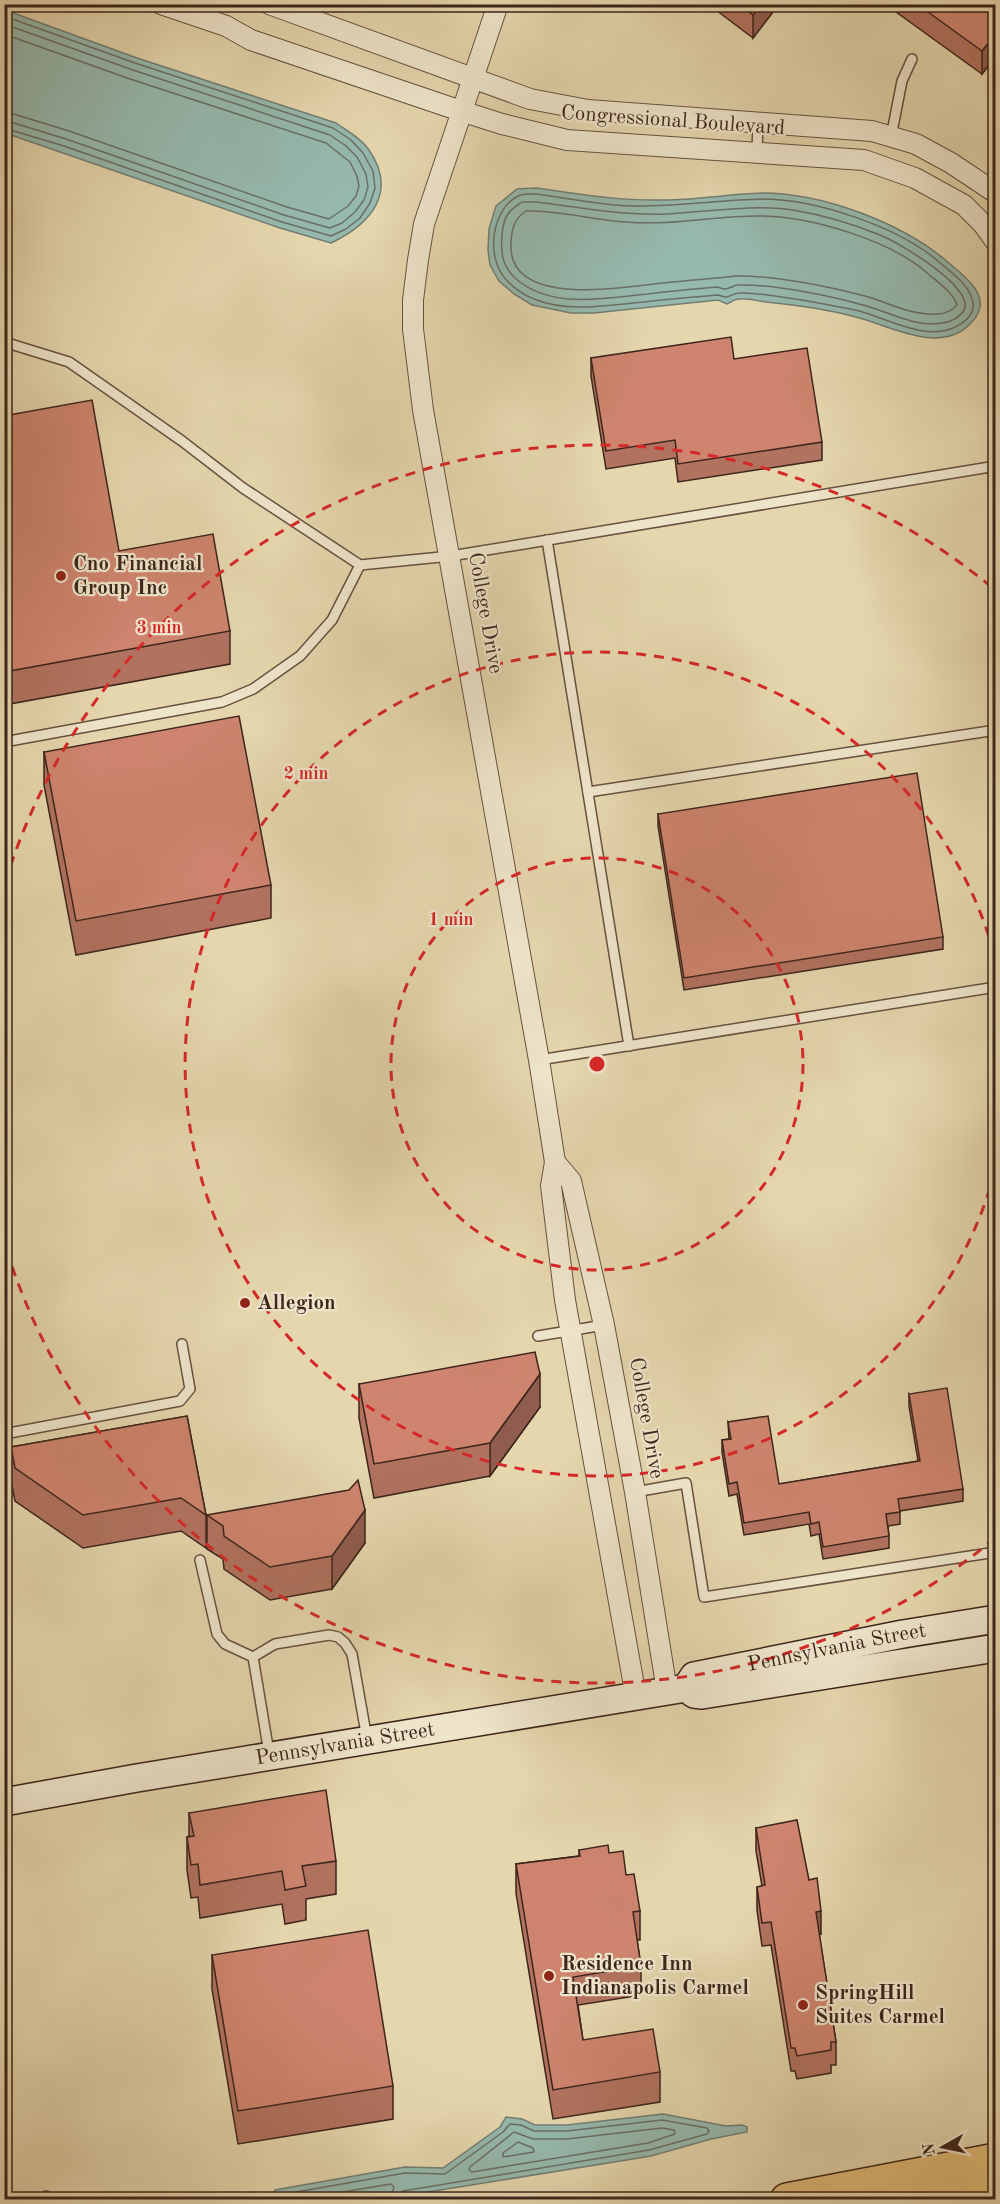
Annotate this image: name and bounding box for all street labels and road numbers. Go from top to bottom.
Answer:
street label: Congressional Boulevard [560,103,786,139]
street label: College Drive [464,551,506,675]
street label: College Drive [625,1356,667,1480]
street label: Pennsylvania Street [746,1620,927,1675]
street label: Pennsylvania Street [254,1719,436,1769]

